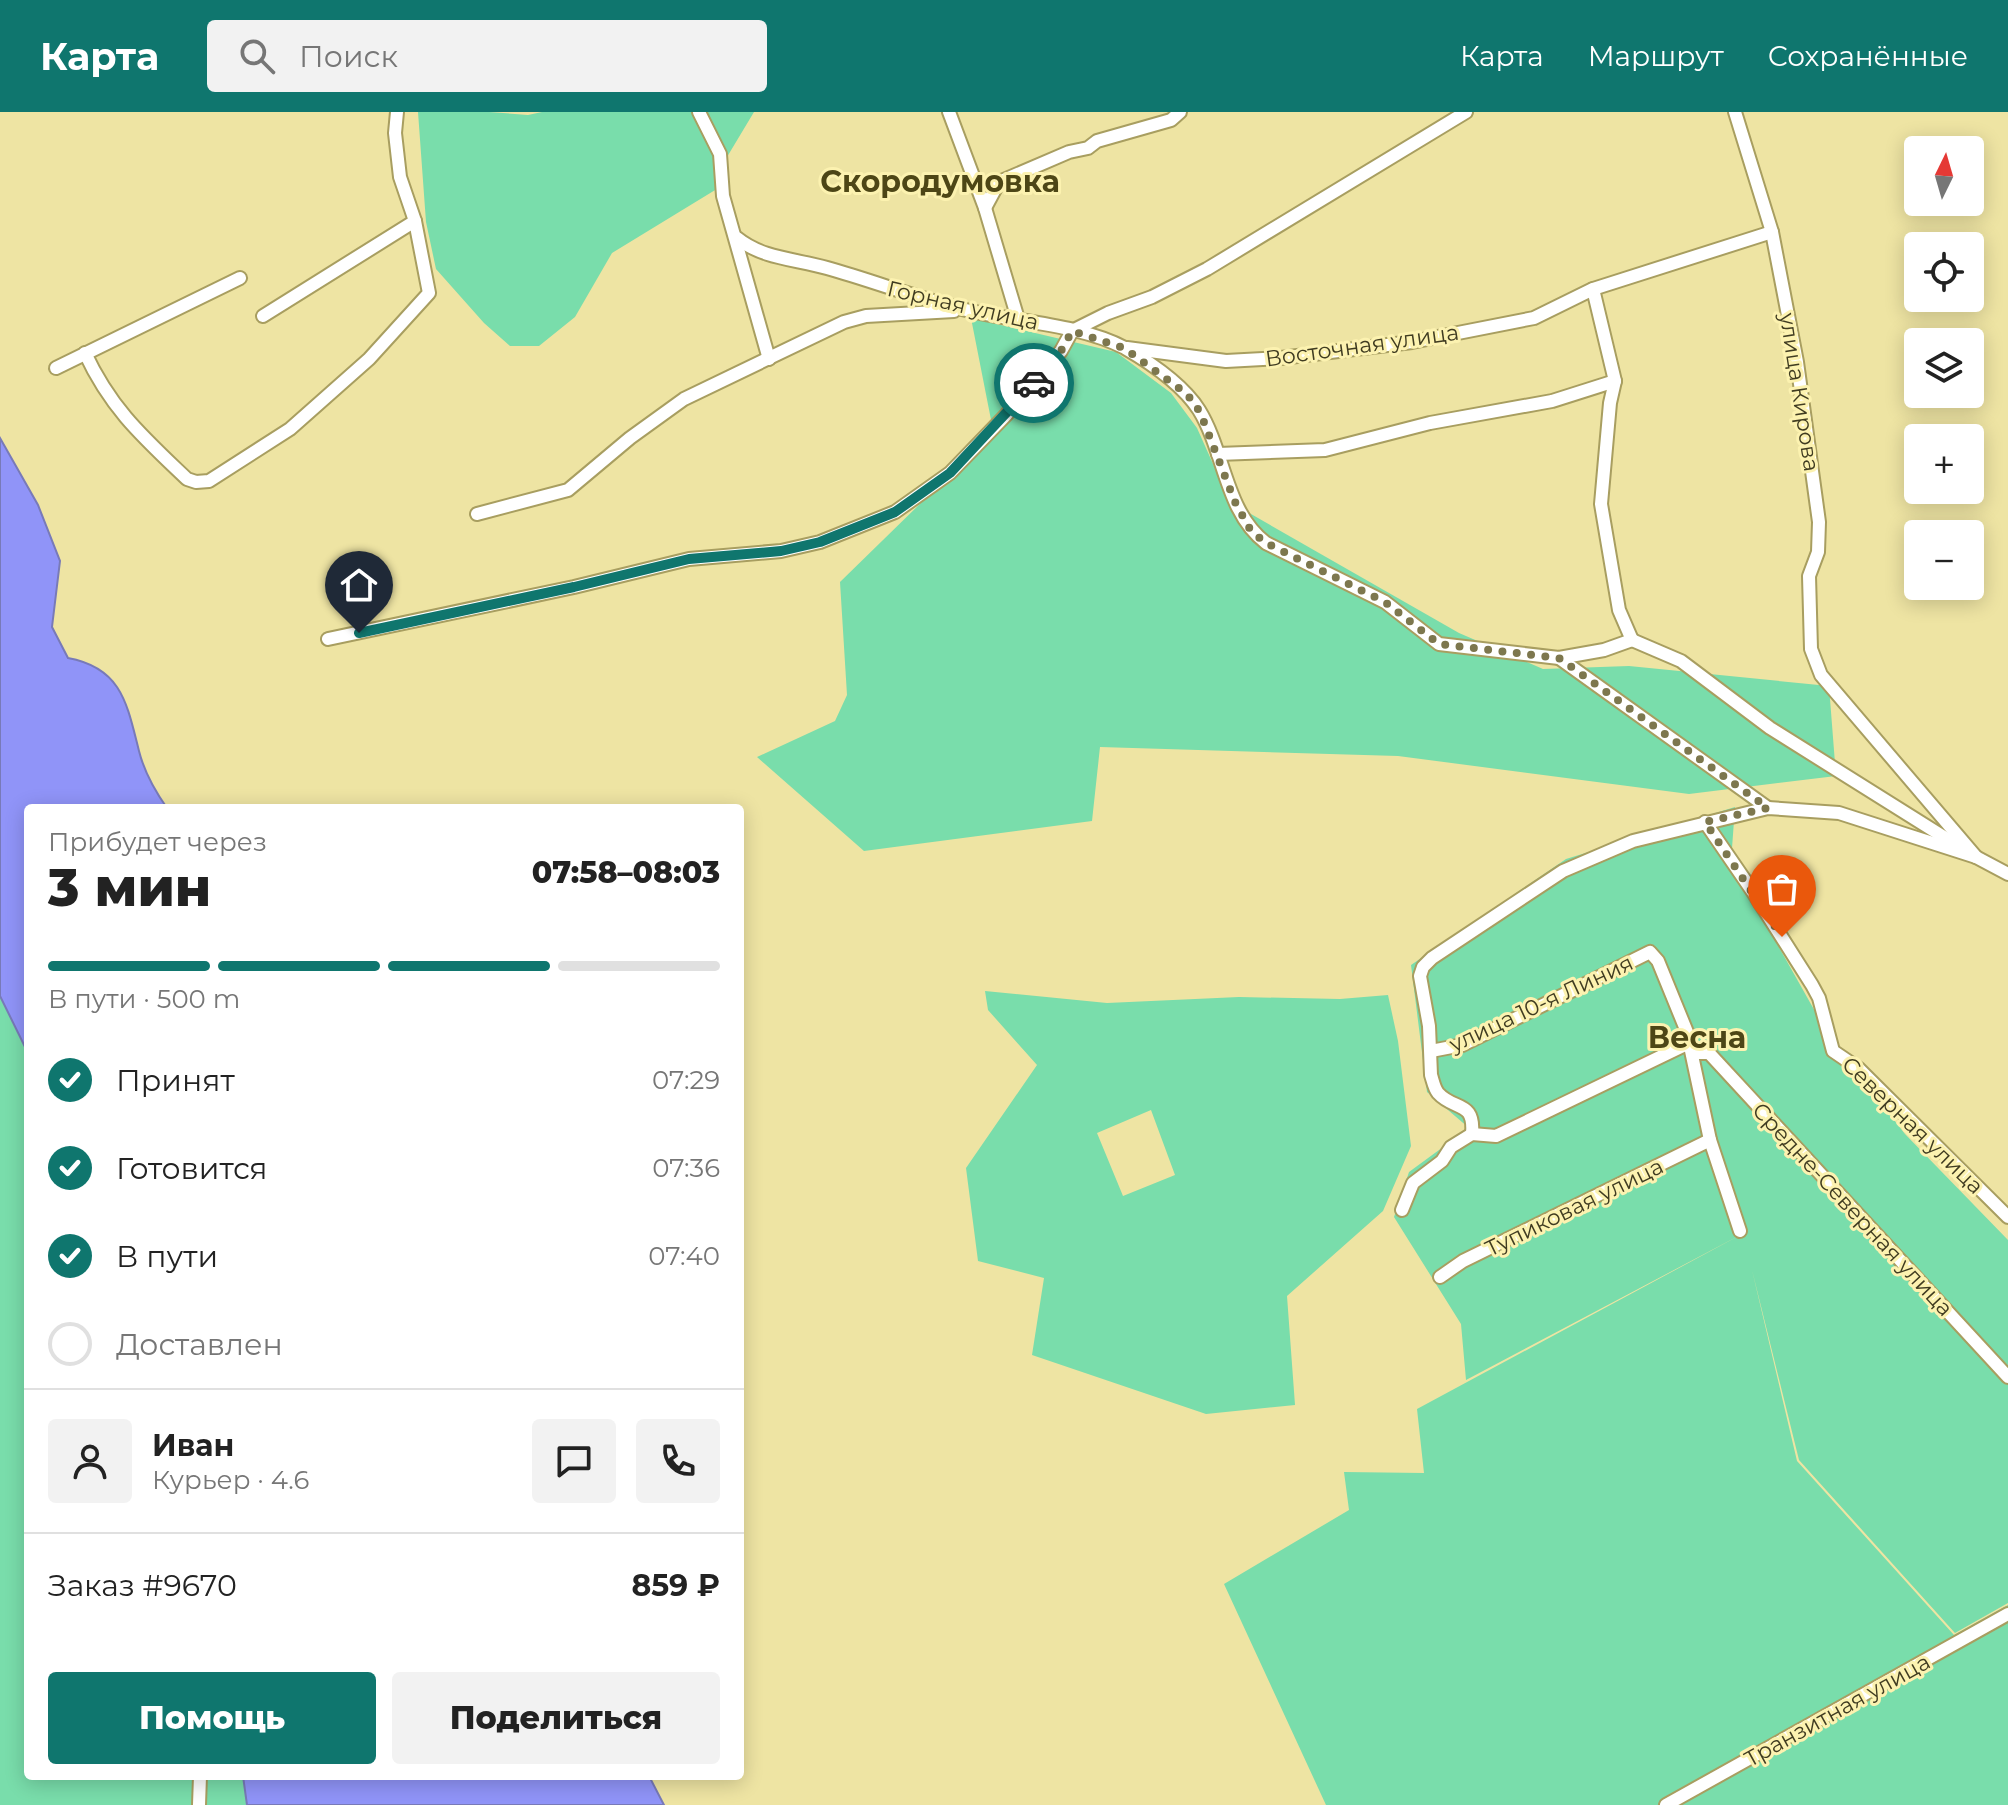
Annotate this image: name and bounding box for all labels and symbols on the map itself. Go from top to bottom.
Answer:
north arrow [1904,136,1984,216]
district label: Скородумовка [820,163,1060,200]
street label: Горная улица [885,275,1041,336]
street label: улица Кирова [1773,310,1825,473]
street label: Восточная улица [1264,319,1461,372]
courier [994,343,1074,423]
pin [325,551,393,633]
pin [1748,855,1816,937]
street label: улица 10-я Линия [1444,949,1637,1058]
district label: Весна [1648,1019,1746,1056]
street label: Северная улица [1836,1051,1989,1200]
street label: Средне-Северная улица [1747,1097,1959,1322]
street label: Тупиковая улица [1481,1153,1668,1262]
street label: Транзитная улица [1740,1648,1935,1773]

